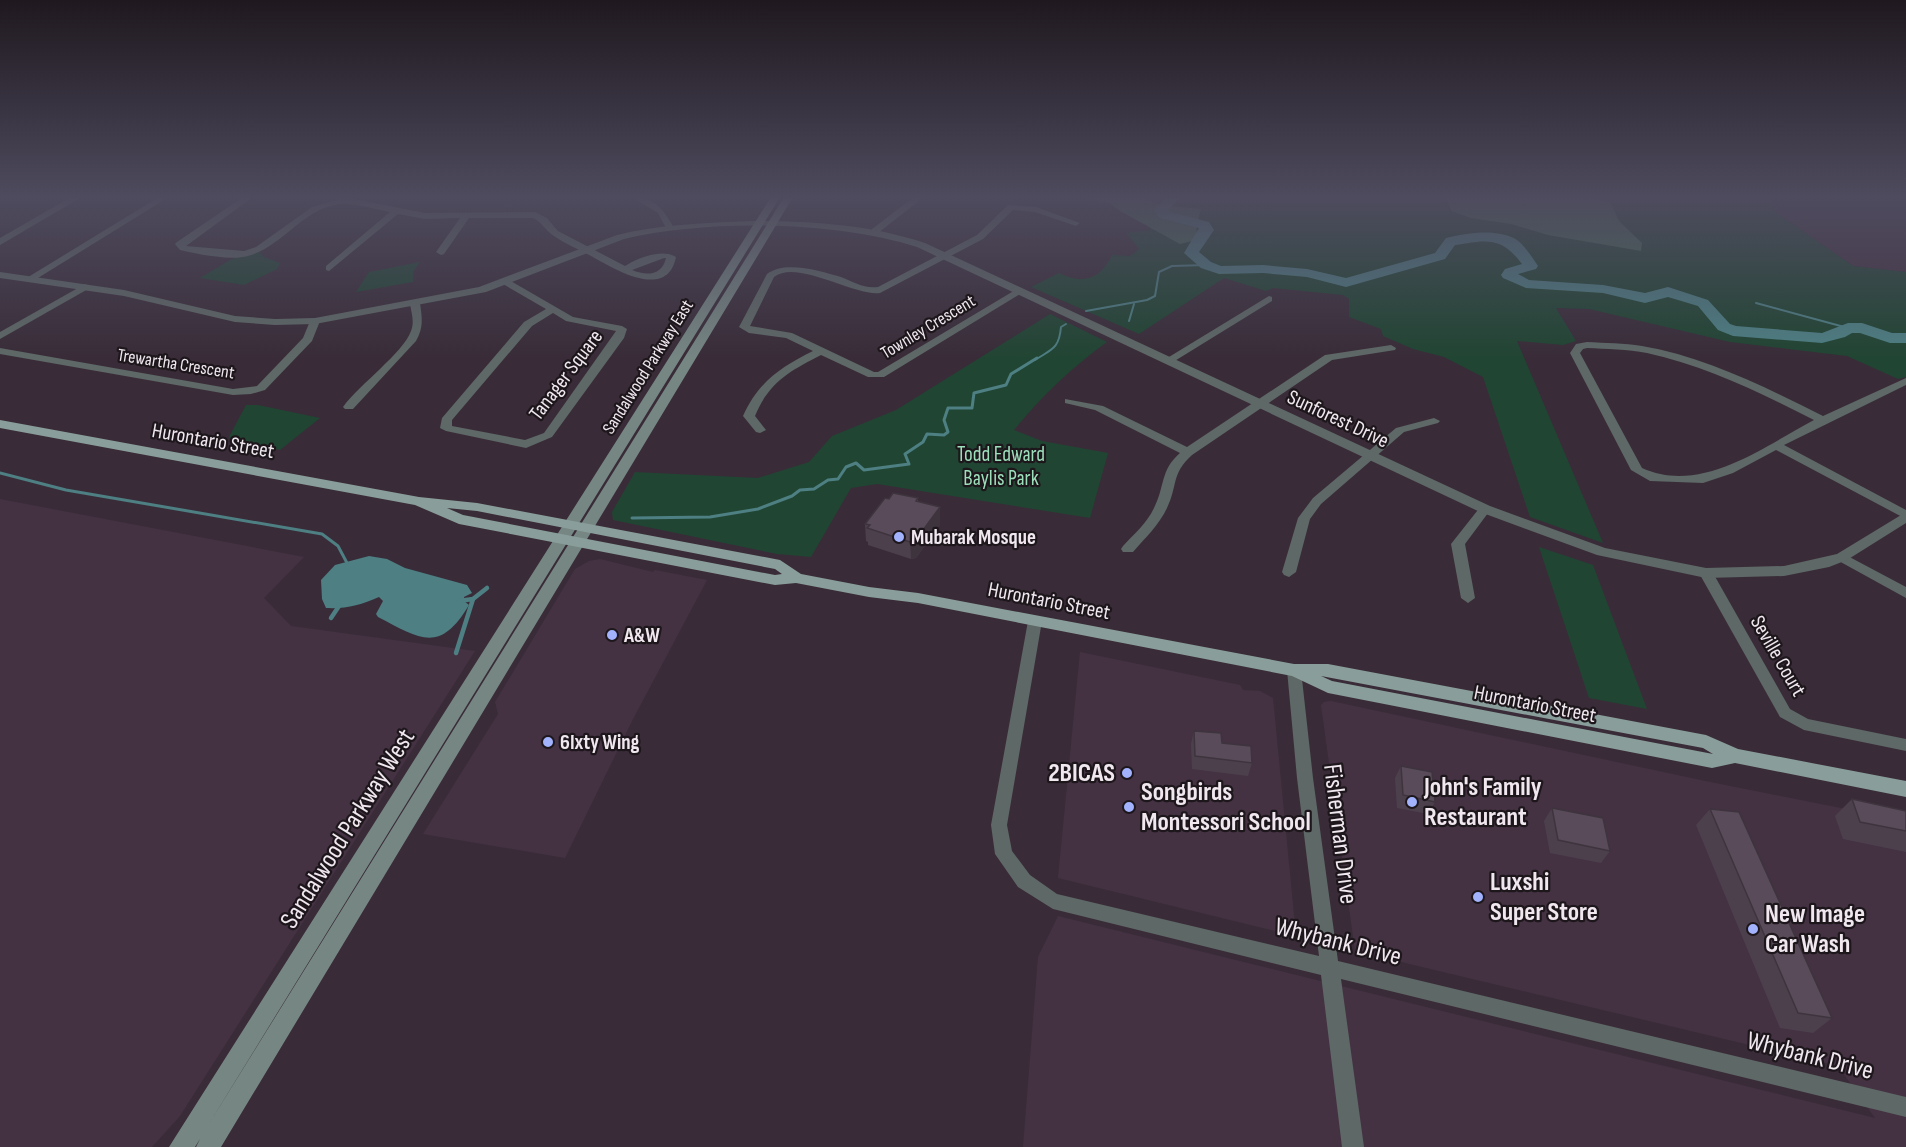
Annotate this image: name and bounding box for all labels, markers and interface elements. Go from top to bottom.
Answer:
street label: Townley Crescent [877,290,979,363]
street label: Sandalwood Parkway East [598,296,698,438]
street label: Tanager Square [524,325,608,425]
street label: Trewartha Crescent [116,344,236,384]
street label: Sunforest Drive [1283,385,1393,453]
street label: Hurontario Street [150,418,276,464]
park label: Todd Edward Baylis Park [957,442,1045,491]
place label: Mubarak Mosque [911,525,1036,550]
marker: Mubarak Mosque [892,530,906,544]
street label: Hurontario Street [986,577,1112,625]
street label: Seville Court [1745,611,1811,701]
place label: A&W [623,623,660,648]
marker: A&W [605,628,619,642]
street label: Hurontario Street [1472,680,1598,728]
street label: Sandalwood Parkway West [274,723,422,935]
place label: 6Ixty Wing [560,730,640,755]
marker: 6Ixty Wing [541,735,555,749]
place label: 2BICAS [1048,758,1115,789]
street label: Fisherman Drive [1316,762,1364,906]
marker: 2BICAS [1120,766,1134,780]
place label: John's Family Restaurant [1423,772,1542,833]
place label: Songbirds Montessori School [1141,777,1311,838]
marker: John's Family Restaurant [1405,795,1419,809]
marker: Songbirds Montessori School [1122,800,1136,814]
place label: Luxshi Super Store [1490,867,1598,928]
marker: Luxshi Super Store [1471,890,1485,904]
place label: New Image Car Wash [1765,899,1865,960]
street label: Whybank Drive [1271,911,1405,973]
marker: New Image Car Wash [1746,922,1760,936]
street label: Whybank Drive [1743,1025,1877,1087]

